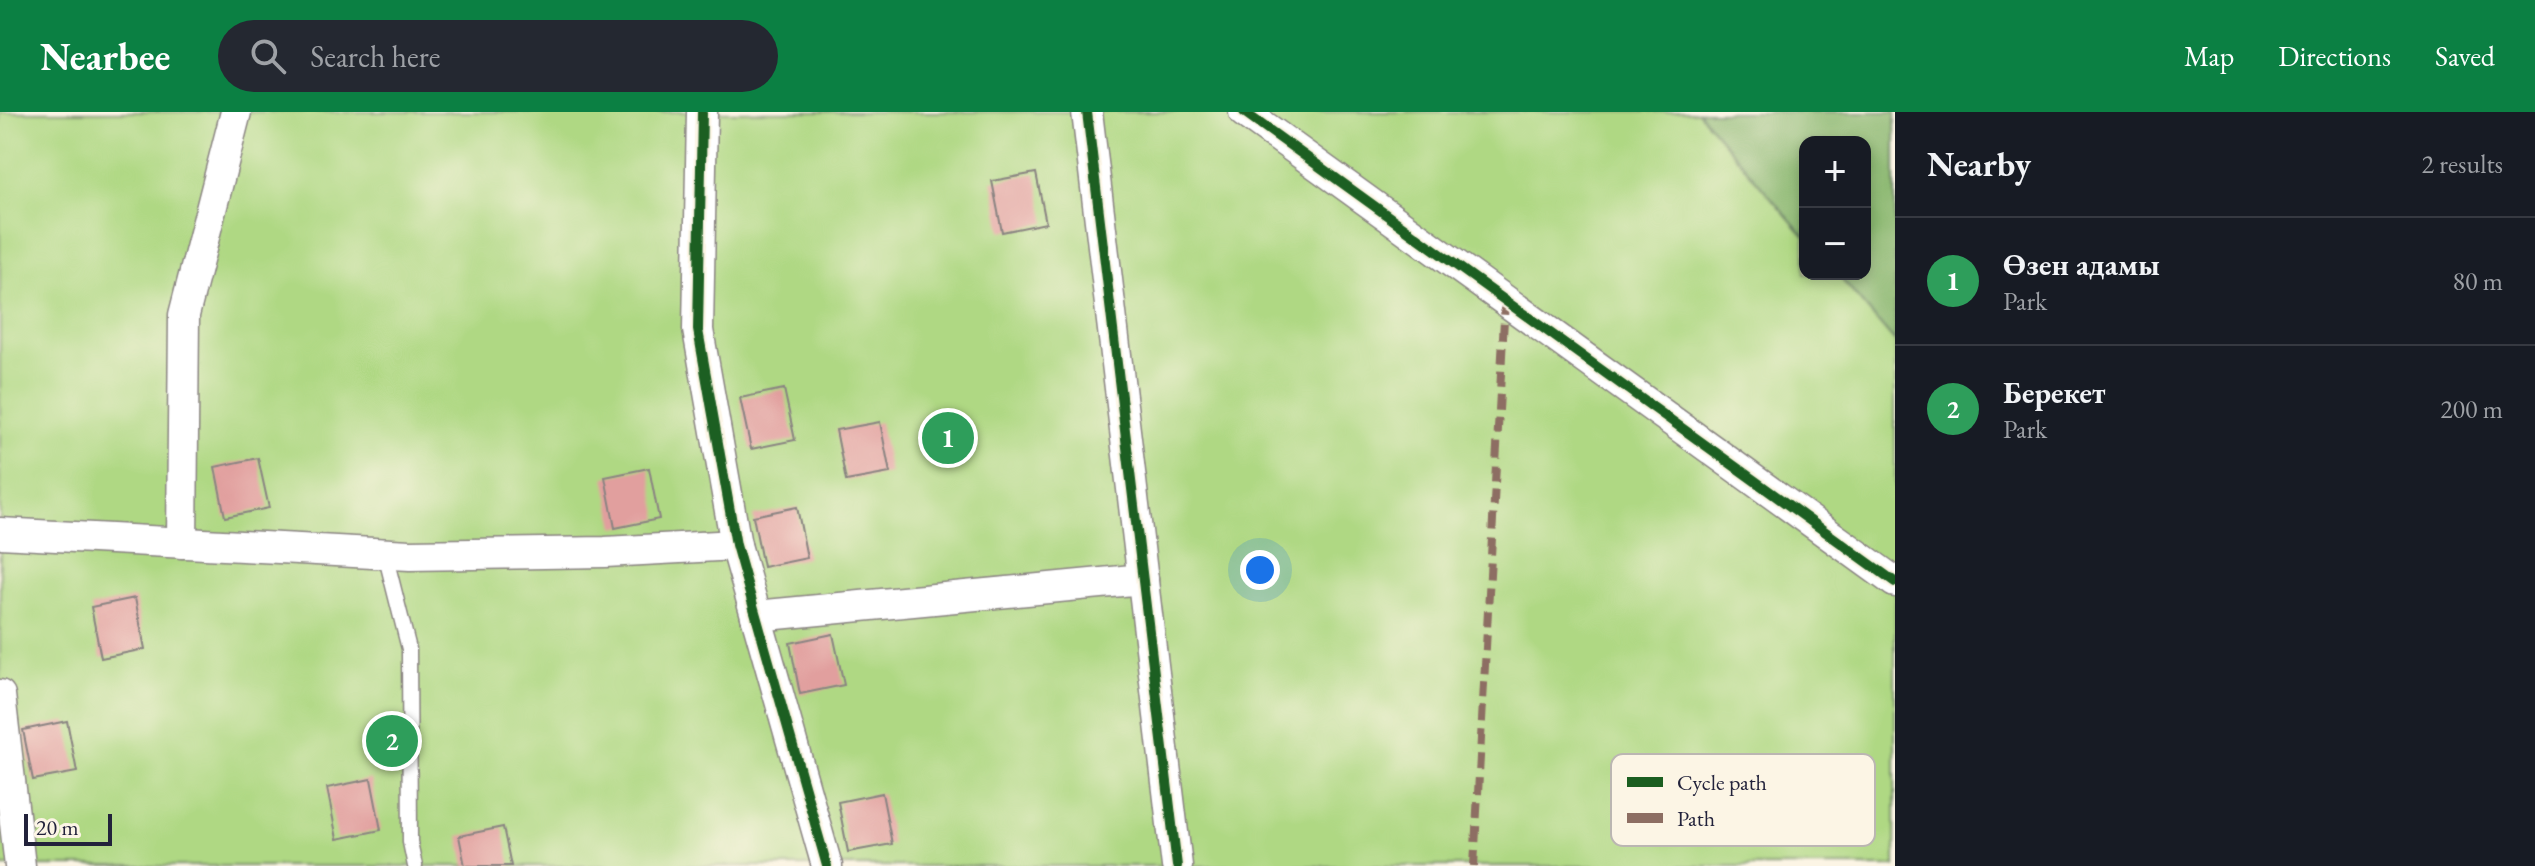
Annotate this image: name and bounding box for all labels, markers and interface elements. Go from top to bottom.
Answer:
search box [218,20,778,92]
text: Nearbee [40,32,170,81]
icon: search [246,34,290,78]
text: Search here [310,37,440,76]
text: Map [2184,38,2234,74]
text: Directions [2278,38,2391,74]
text: Saved [2435,38,2495,74]
map controls [1799,136,1871,280]
button: + [1799,136,1871,208]
text: Nearby [1927,142,2031,186]
text: 2 results [2422,147,2503,181]
button: − [1799,208,1871,280]
text: Өзен адамы [2003,245,2160,284]
text: 1 [1946,264,1960,298]
text: 80 m [2453,264,2503,298]
text: Park [2003,284,2047,318]
text: Берекет [2003,373,2106,412]
text: 2 [1946,392,1960,426]
text: 200 m [2440,392,2503,426]
pin: 1 [922,408,974,468]
text: Park [2003,412,2047,446]
your location [1240,550,1280,590]
pin: 2 [366,711,418,771]
legend [1611,754,1875,846]
text: Cycle path [1677,768,1767,797]
text: Path [1677,804,1715,833]
scale bar [24,810,112,846]
text: 20 m [36,813,79,842]

